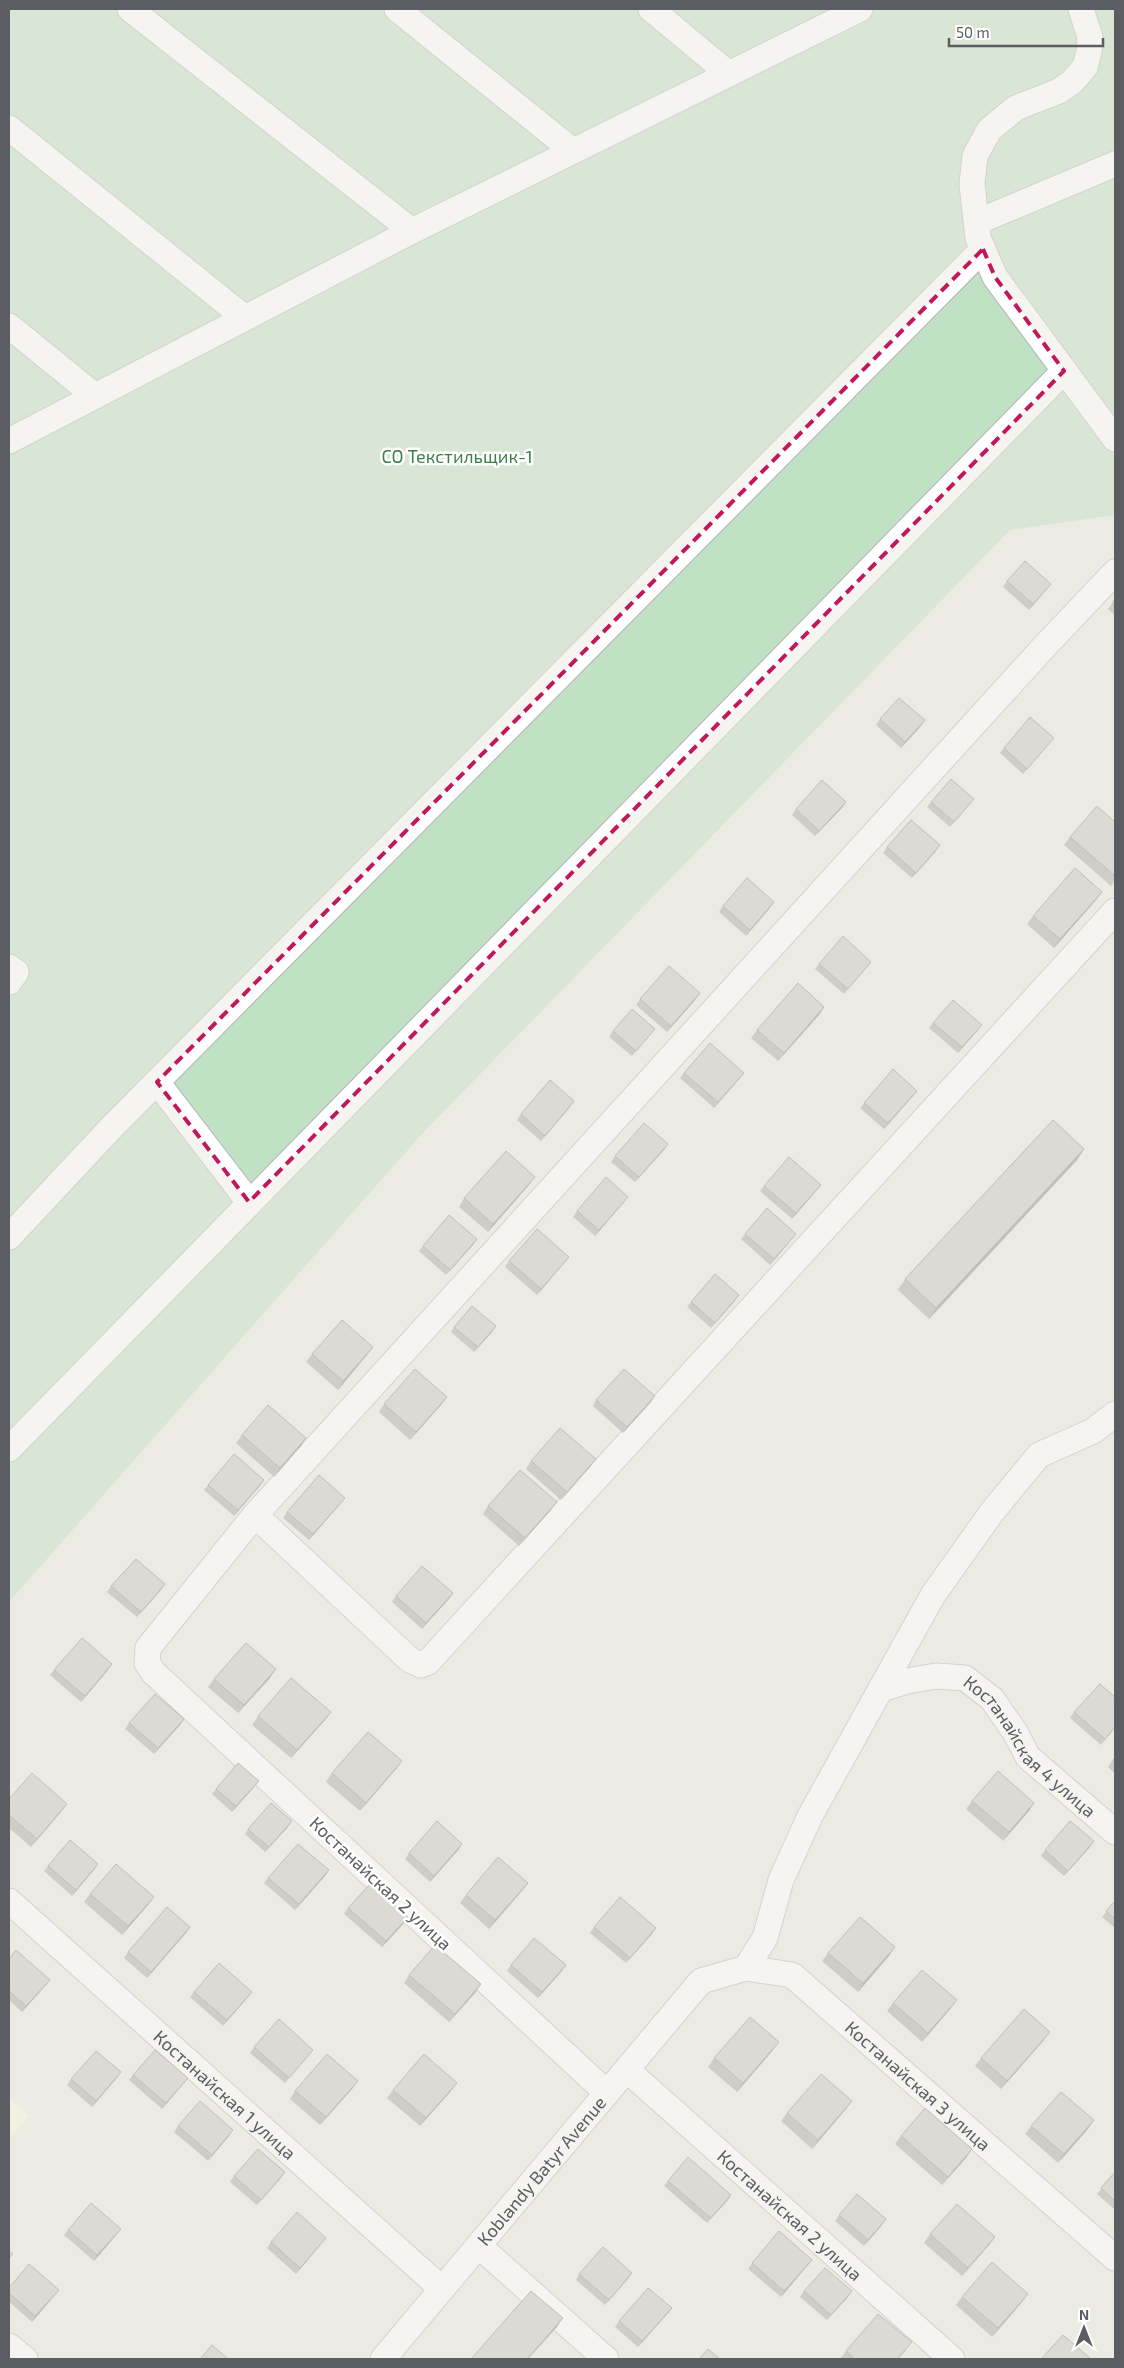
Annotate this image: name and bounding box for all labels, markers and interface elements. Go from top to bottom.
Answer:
scale bar [949,15,1103,47]
text: 50 m [956,23,990,41]
park label: СО Текстильщик-1 [381,445,533,467]
street label: Костанайская 4 улица [960,1670,1101,1822]
street label: Костанайская 2 улица [305,1811,457,1955]
street label: Костанайская 3 улица [841,2016,995,2155]
street label: Костанайская 1 улица [149,2025,301,2164]
street label: Koblandy Batyr Avenue [472,2092,610,2250]
street label: Костанайская 2 улица [713,2145,867,2285]
north arrow [1059,2303,1109,2353]
text: N [1079,2306,1089,2323]

